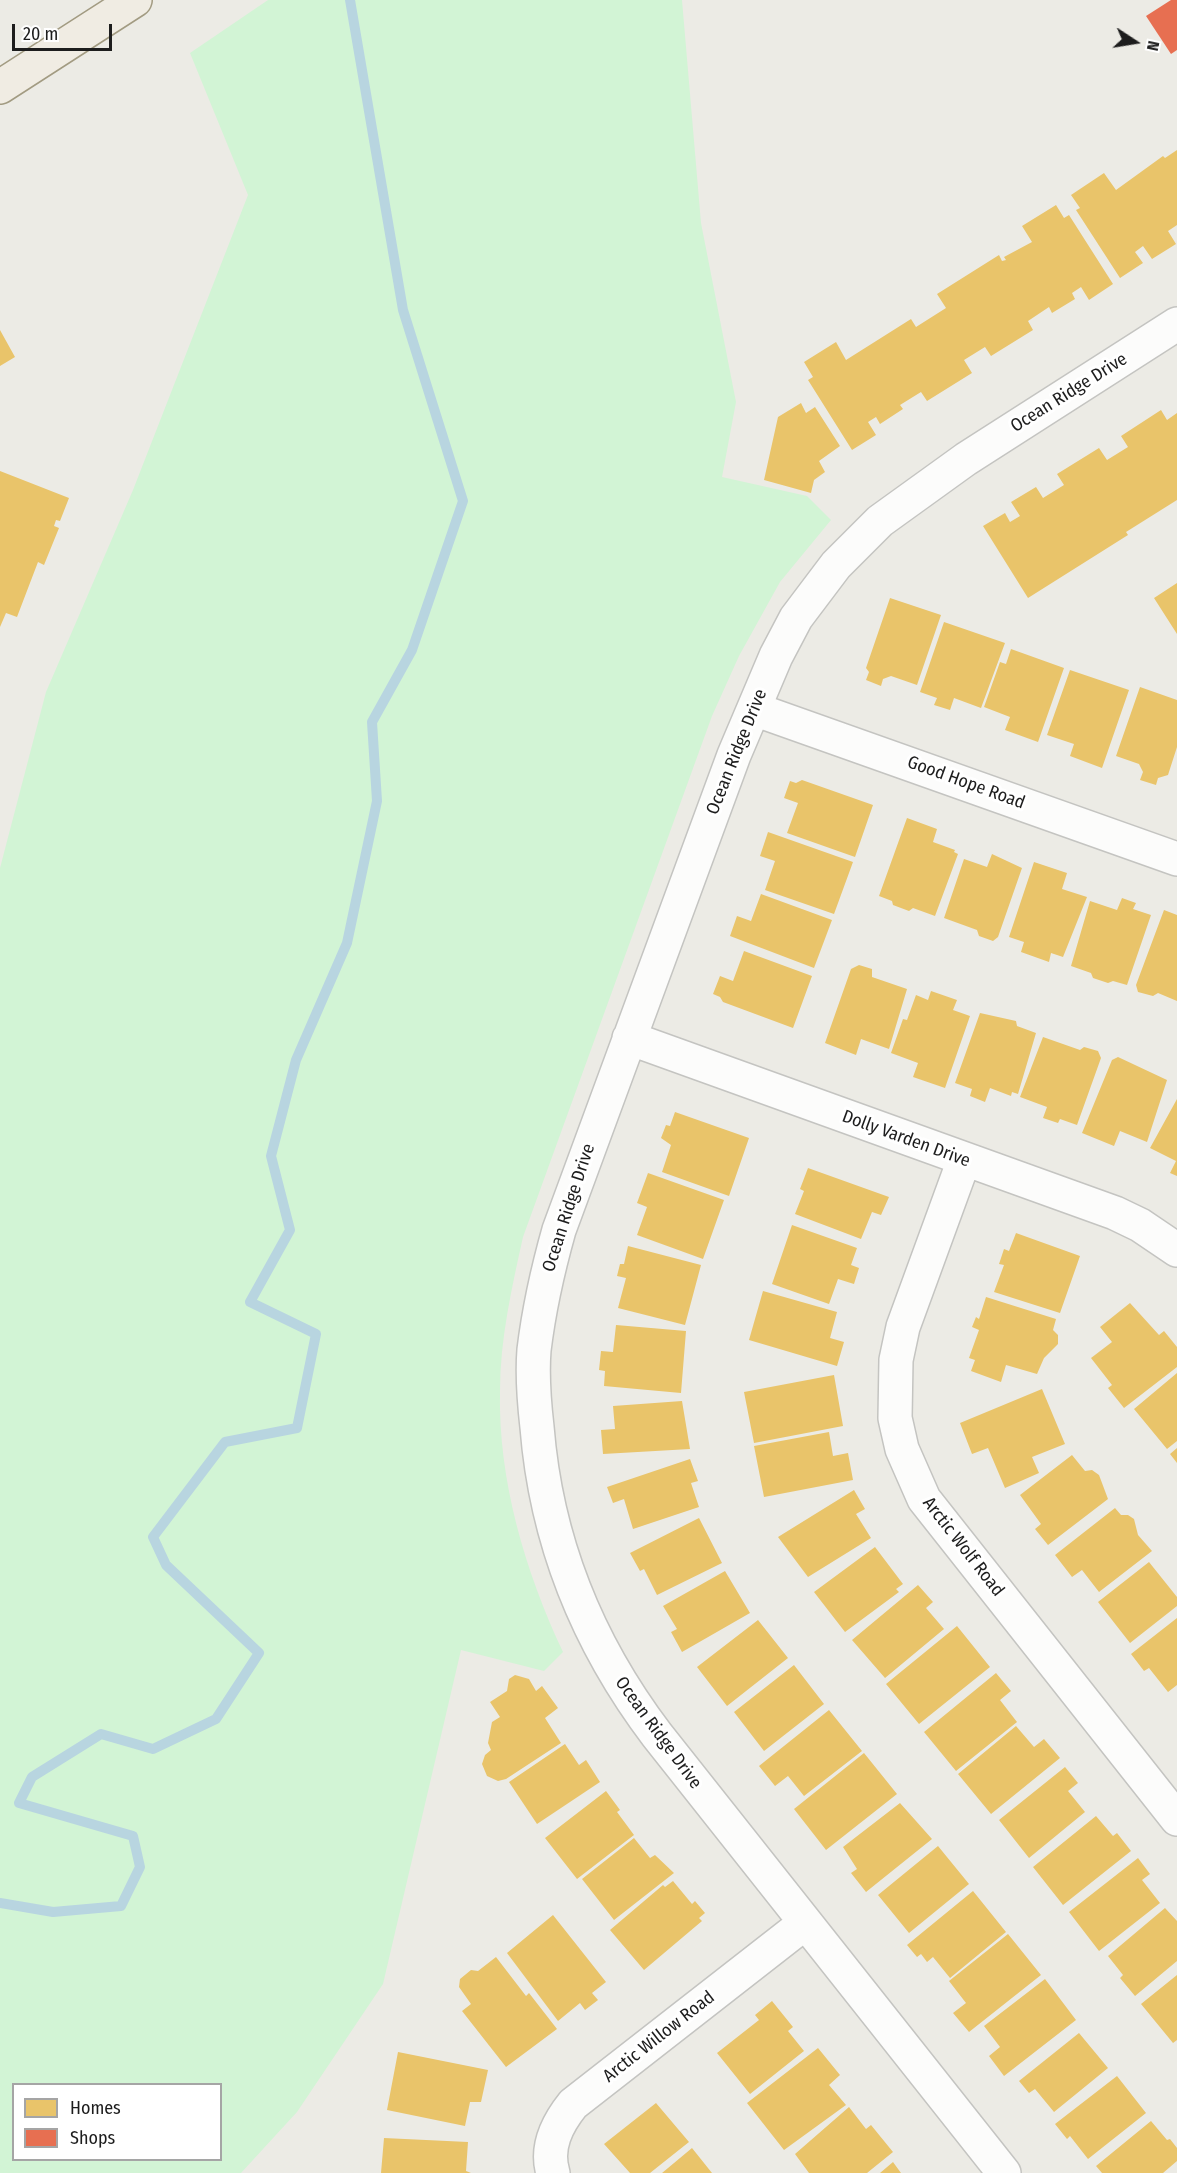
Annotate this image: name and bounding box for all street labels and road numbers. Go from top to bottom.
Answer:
street label: Ocean Ridge Drive [1007,349,1131,437]
street label: Ocean Ridge Drive [702,686,772,818]
street label: Good Hope Road [904,752,1028,814]
street label: Dolly Varden Drive [839,1106,973,1172]
street label: Ocean Ridge Drive [538,1141,600,1275]
street label: Arctic Wolf Road [918,1493,1008,1601]
street label: Ocean Ridge Drive [610,1673,706,1793]
street label: Arctic Willow Road [599,1987,719,2087]

